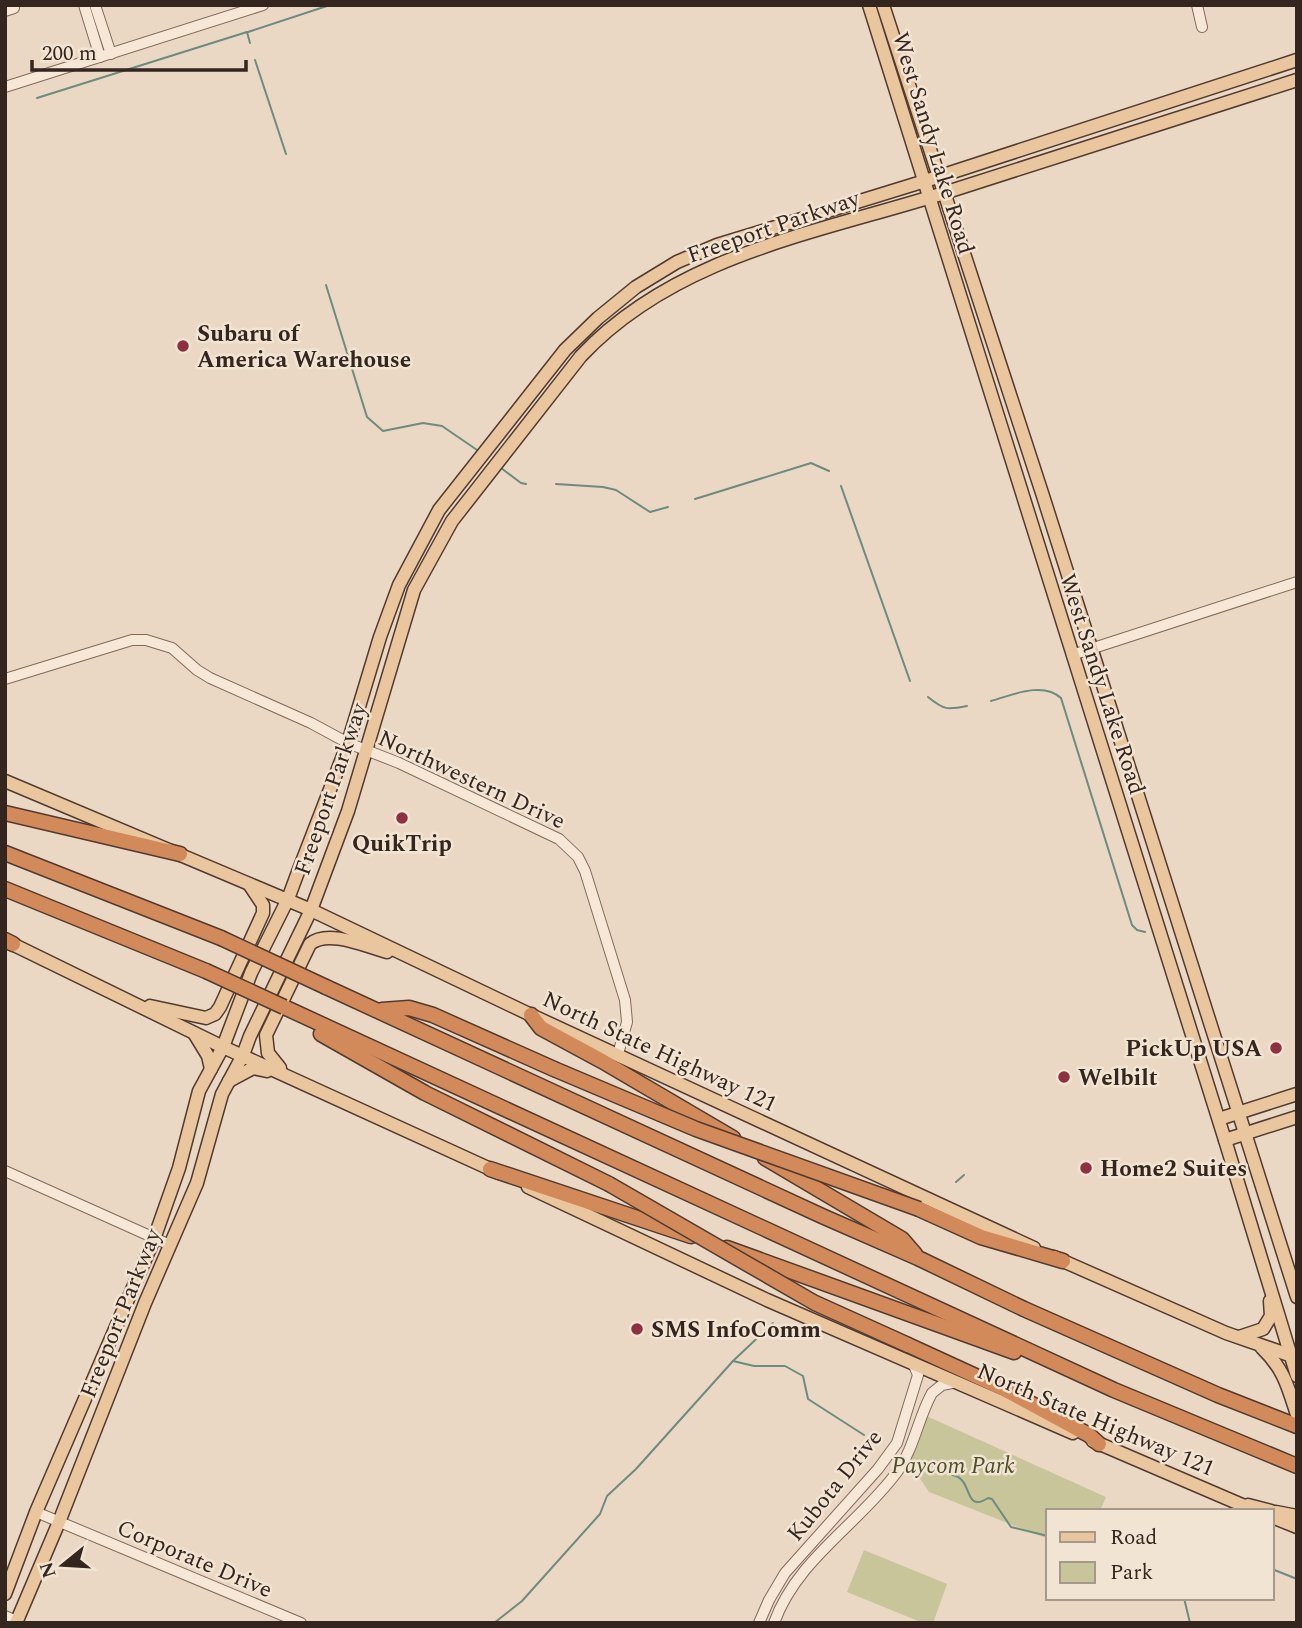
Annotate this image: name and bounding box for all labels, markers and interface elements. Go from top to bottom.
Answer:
scale bar [32,28,245,72]
street label: West Sandy Lake Road [882,28,983,259]
text: 200 m [42,38,97,70]
street label: Freeport Parkway [683,181,865,273]
place label: Subaru of America Warehouse [197,317,411,378]
marker: Subaru of America Warehouse [175,338,191,354]
street label: West Sandy Lake Road [1049,569,1154,800]
street label: Freeport Parkway [286,698,378,880]
street label: Northwestern Drive [372,722,571,839]
marker: QuikTrip [394,810,410,826]
place label: QuikTrip [352,827,452,862]
street label: North State Highway 121 [536,983,782,1122]
place label: PickUp USA [1125,1032,1262,1067]
marker: PickUp USA [1268,1040,1284,1056]
place label: Welbilt [1078,1061,1158,1096]
marker: Welbilt [1056,1069,1072,1085]
place label: Home2 Suites [1100,1152,1247,1187]
marker: Home2 Suites [1078,1160,1094,1176]
street label: Freeport Parkway [71,1223,172,1404]
place label: SMS InfoComm [651,1313,821,1348]
marker: SMS InfoComm [629,1321,645,1337]
street label: North State Highway 121 [971,1354,1220,1486]
street label: Kubota Drive [779,1422,891,1550]
park label: Paycom Park [891,1449,1015,1484]
legend [1046,1509,1274,1600]
street label: Corporate Drive [111,1511,278,1608]
text: Road [1110,1522,1157,1554]
north arrow [28,1530,98,1600]
text: Park [1110,1557,1154,1589]
text: N [32,1558,64,1582]

